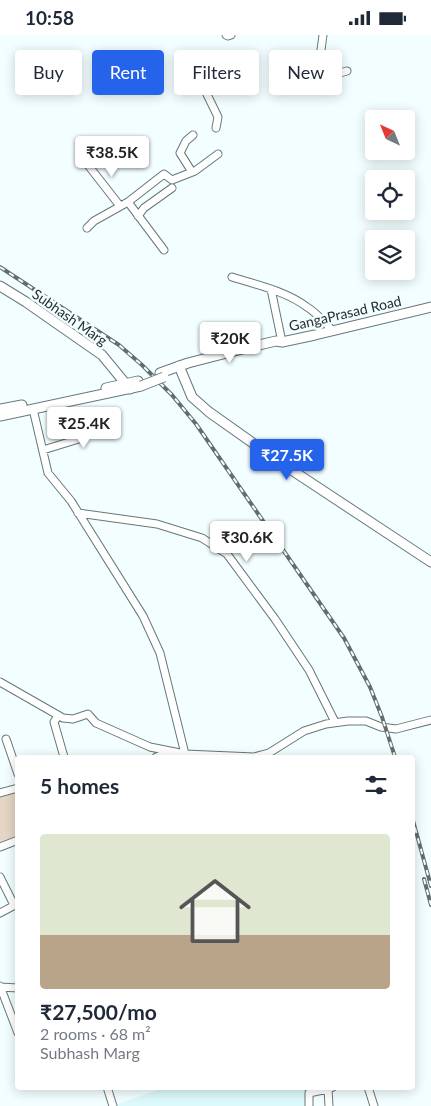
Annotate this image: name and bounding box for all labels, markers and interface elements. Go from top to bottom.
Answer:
text: 10:58 [25,6,74,29]
chip: Buy [15,50,82,95]
chip: Rent [92,50,164,95]
chip: Filters [174,50,259,95]
chip: New [269,50,342,95]
north arrow [365,110,415,160]
map controls [365,110,415,280]
pin: ₹38.5K [71,135,153,178]
text: ₹38.5K [86,142,138,161]
button: locate [365,170,415,220]
button: layers [365,230,415,280]
street label: Subhash Marg [29,285,111,349]
street label: GangaPrasad Road [287,292,403,334]
pin: ₹20K [200,321,260,364]
text: ₹20K [211,328,249,347]
pin: ₹25.4K [43,407,125,449]
text: ₹25.4K [58,413,110,432]
pin: ₹27.5K [246,439,328,481]
text: ₹27.5K [261,445,313,464]
pin: ₹30.6K [206,521,288,563]
text: ₹30.6K [221,527,273,546]
icon: filters [362,771,390,799]
text: 5 homes [40,773,119,798]
icon: home [170,866,260,956]
text: ₹27,500/mo [40,999,157,1024]
text: 2 rooms · 68 m² [40,1024,151,1043]
text: Subhash Marg [40,1043,140,1062]

